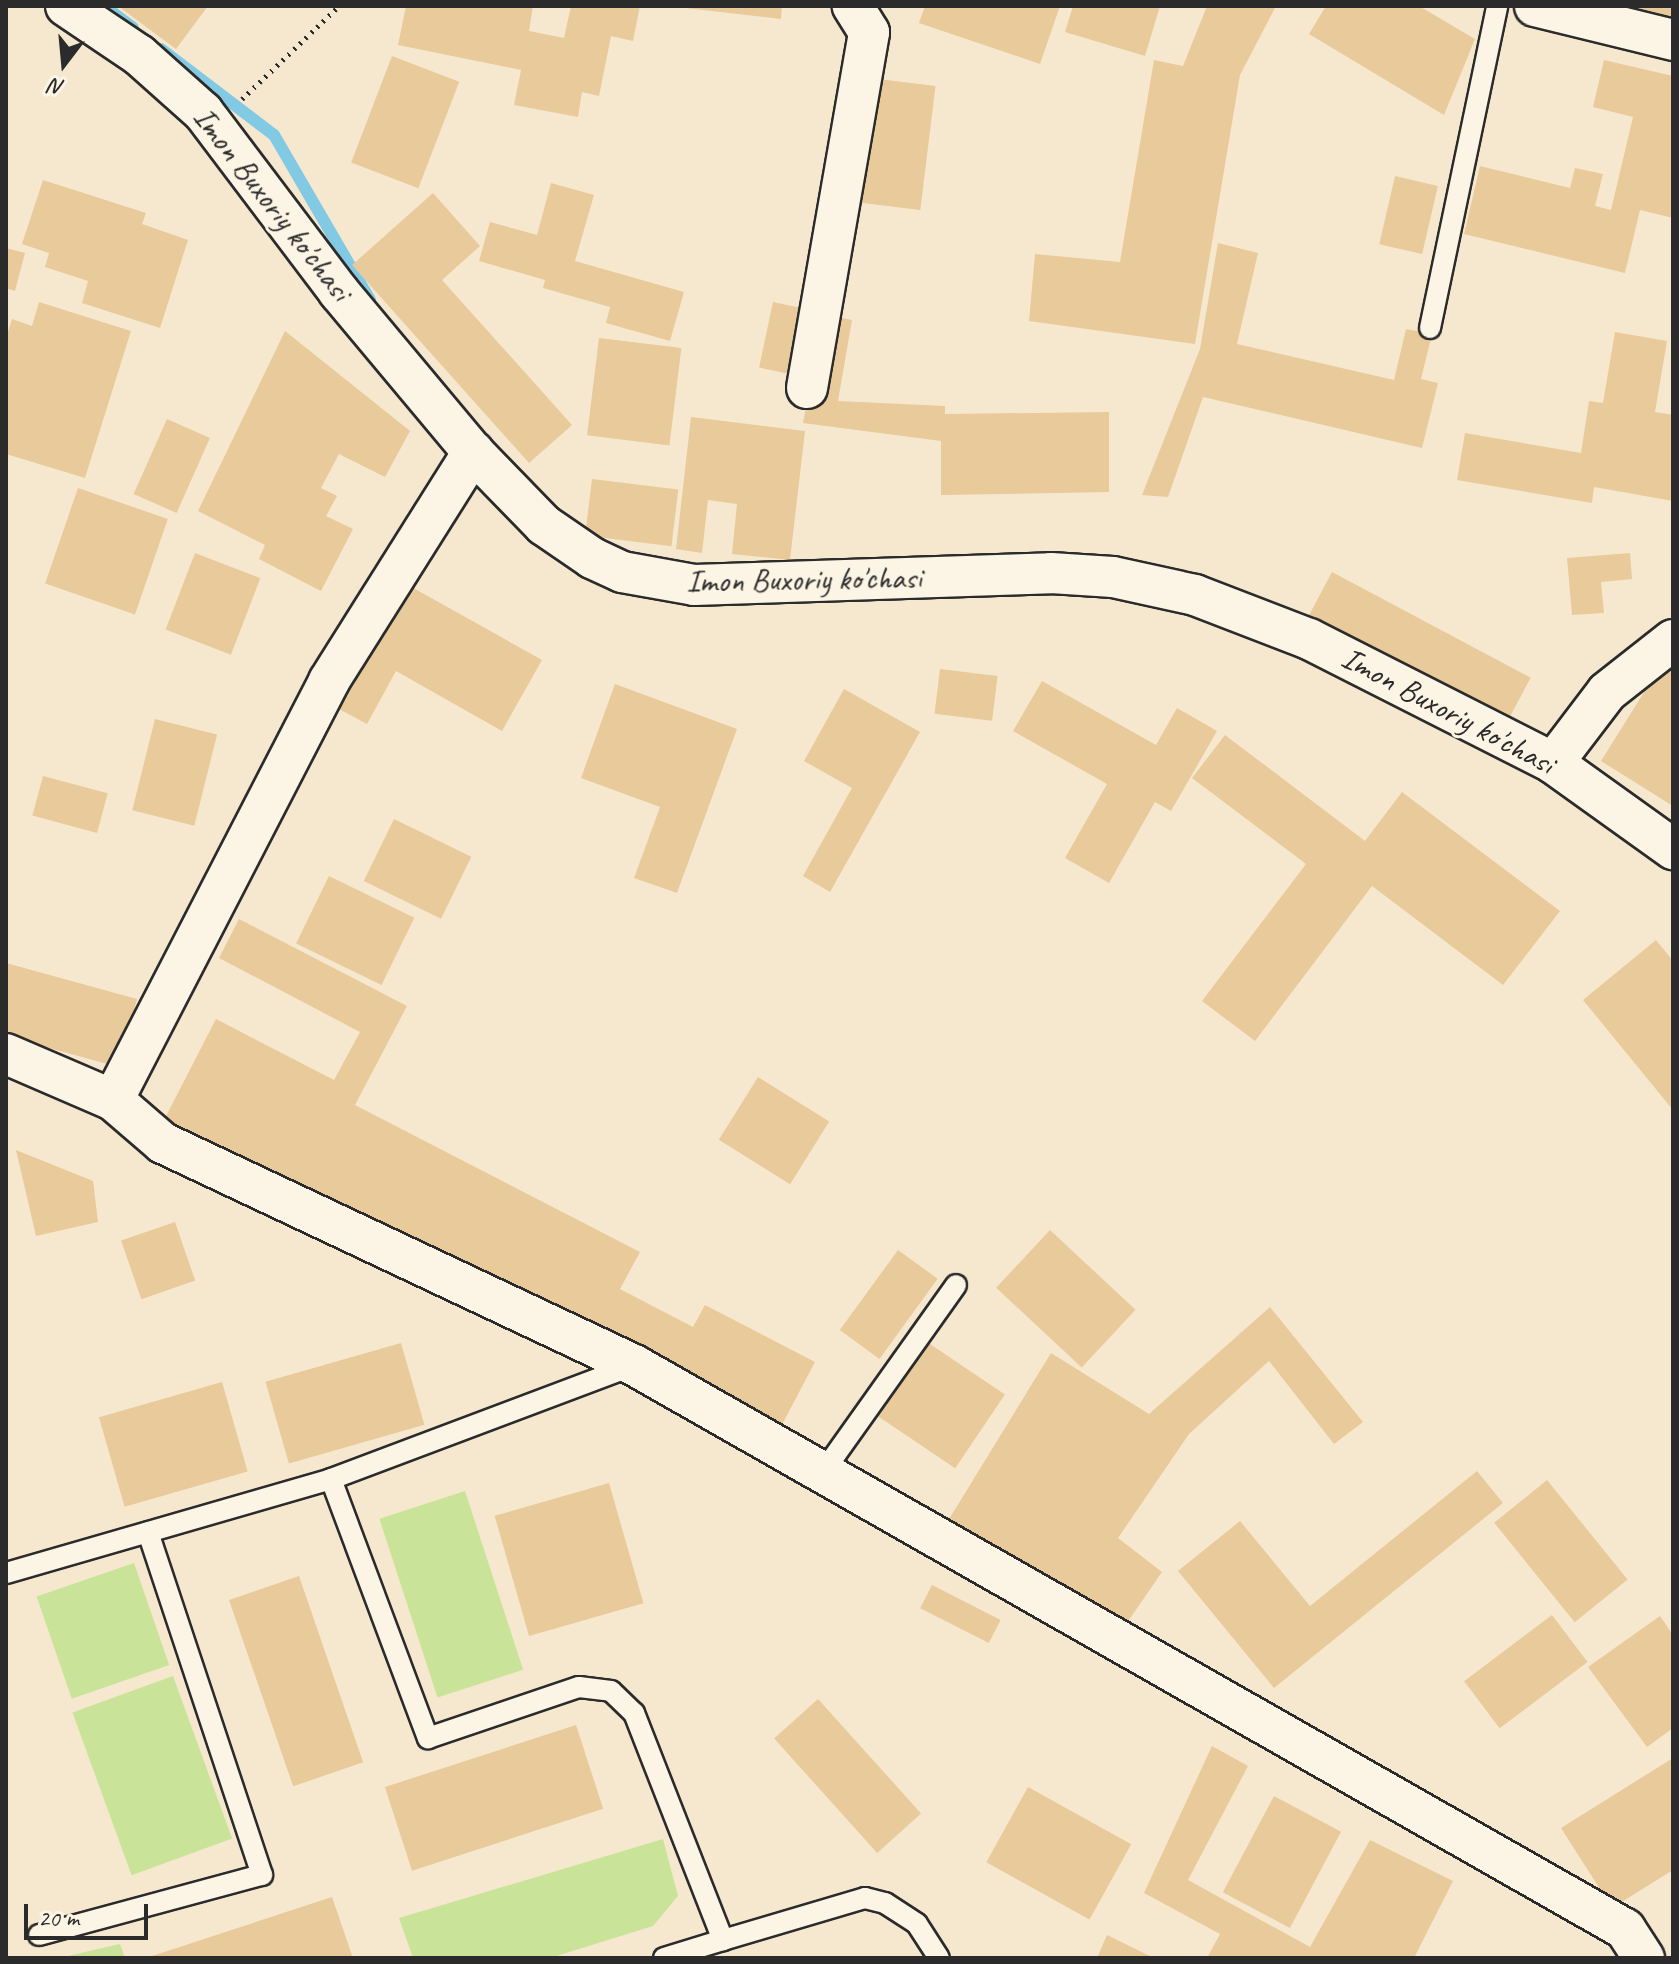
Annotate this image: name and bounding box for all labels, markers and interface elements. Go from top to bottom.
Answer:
north arrow [24,24,104,104]
text: N [47,72,68,102]
street label: Imon Buxoriy ko'chasi [184,99,360,309]
street label: Imon Buxoriy ko'chasi [686,559,922,601]
street label: Imon Buxoriy ko'chasi [1335,639,1561,783]
scale bar [28,1888,152,1938]
text: 20 m [38,1903,79,1933]

